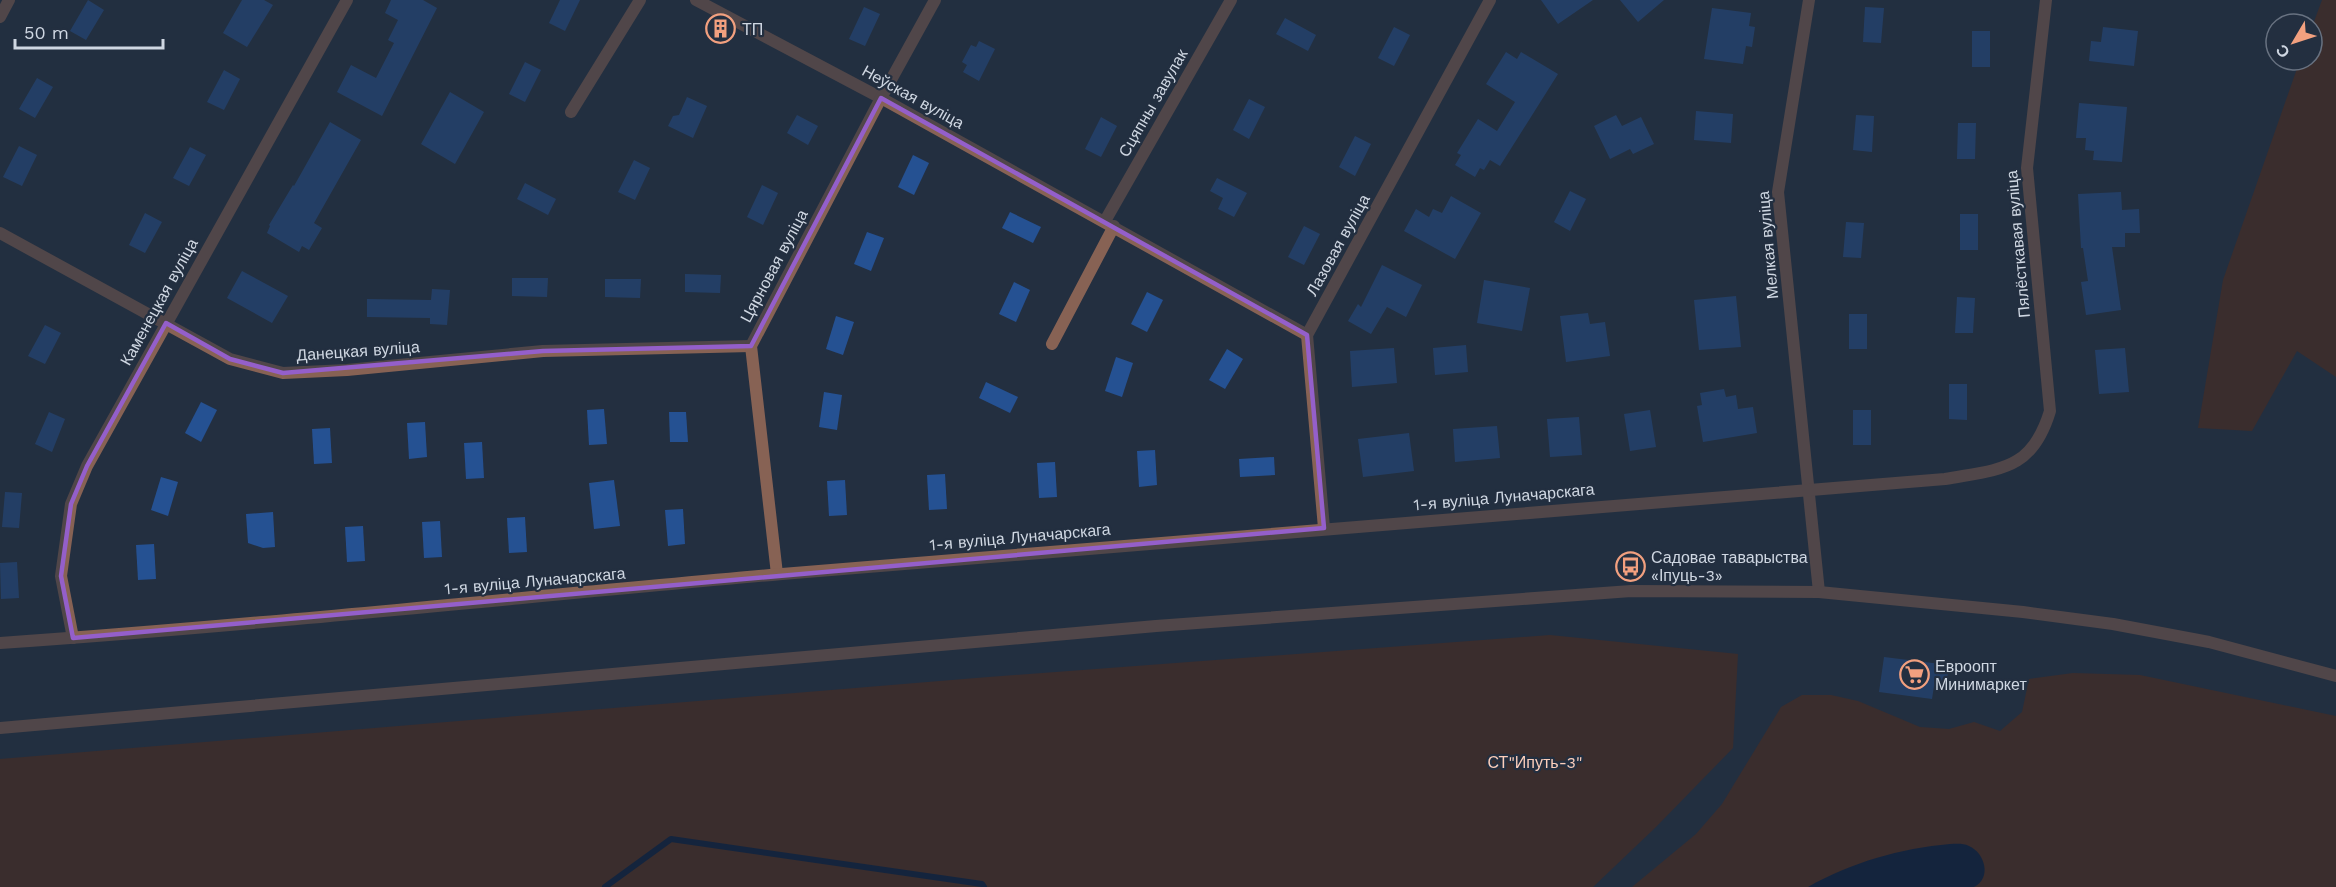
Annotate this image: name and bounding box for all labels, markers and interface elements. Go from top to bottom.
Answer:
scale bar [15,12,164,50]
north arrow [2264,12,2324,72]
building icon: ТП [705,13,737,45]
place label: ТП [742,20,763,39]
text: 50 m [24,22,69,43]
text: С [2271,40,2294,62]
street label: Сцяпны завулак [1114,45,1192,160]
street label: Неўская вуліца [859,61,967,133]
street label: Пялёсткавая вуліца [2002,169,2034,319]
street label: Мелкая вуліца [1754,190,1782,300]
street label: Лазовая вуліца [1302,191,1374,299]
street label: Цярновая вуліца [736,206,812,326]
street label: Каменецкая вуліца [116,235,202,369]
street label: Данецкая вуліца [296,337,420,365]
street label: 1-я вуліца Луначарскага [1413,480,1595,514]
street label: 1-я вуліца Луначарскага [929,520,1111,554]
place label: Садовае таварыства «Іпуць-3» [1651,548,1808,585]
bus stop icon: Садовае таварыства «Іпуць-3» [1614,550,1646,582]
street label: 1-я вуліца Луначарскага [444,564,626,598]
place label: Евроопт Минимаркет [1935,657,2027,694]
supermarket icon: Евроопт Минимаркет [1898,659,1930,691]
park label: СТ"Ипуть-3" [1488,753,1582,772]

